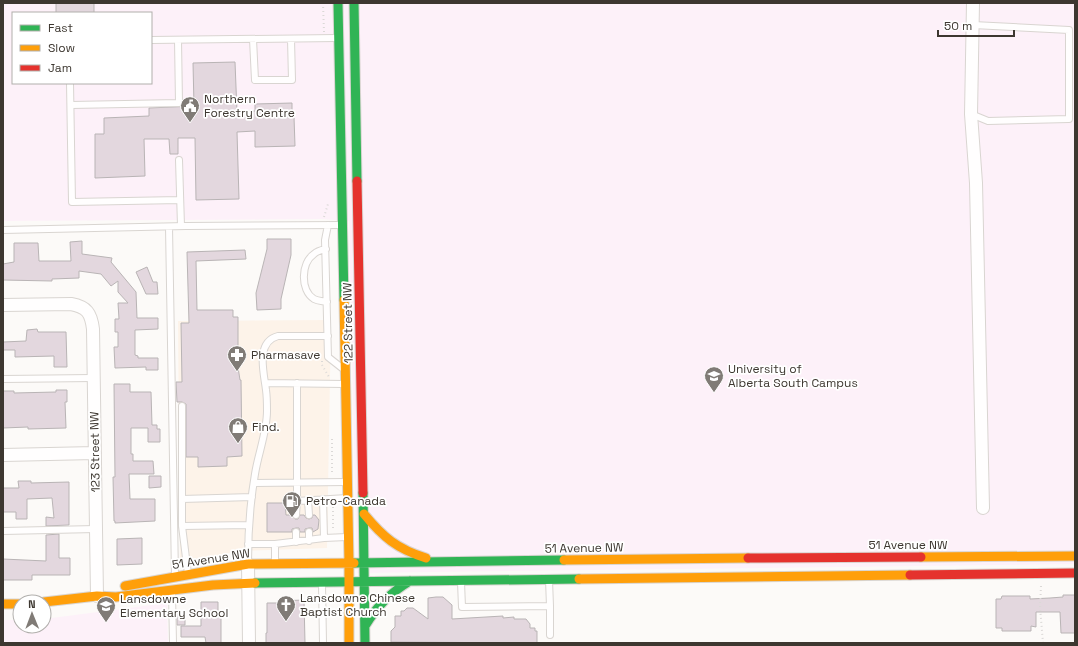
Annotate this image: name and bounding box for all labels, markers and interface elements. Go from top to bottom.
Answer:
legend [12,12,152,84]
scale bar [938,12,1014,38]
text: 50 m [944,18,972,34]
text: Fast [48,20,73,36]
text: Slow [48,40,75,56]
text: Jam [48,60,72,76]
place label: Northern Forestry Centre [204,91,295,121]
public building icon: Northern Forestry Centre [179,95,201,123]
street label: 122 Street NW [339,282,357,364]
pharmacy icon: Pharmasave [226,344,248,372]
place label: Pharmasave [251,347,320,363]
place label: University of Alberta South Campus [728,361,858,391]
school or university icon: University of Alberta South Campus [703,365,725,393]
street label: 123 Street NW [86,411,104,493]
shop icon: Find. [227,416,249,444]
place label: Find. [252,419,280,435]
fuel station icon: Petro-Canada [281,490,303,518]
place label: Petro-Canada [306,493,386,509]
street label: 51 Avenue NW [869,537,948,553]
street label: 51 Avenue NW [544,539,624,557]
street label: 51 Avenue NW [171,545,252,573]
place label: Lansdowne Chinese Baptist Church [300,590,415,620]
place label: Lansdowne Elementary School [120,591,228,621]
north arrow [12,594,52,634]
church icon: Lansdowne Chinese Baptist Church [275,594,297,622]
school or university icon: Lansdowne Elementary School [95,595,117,623]
text: N [28,597,36,611]

